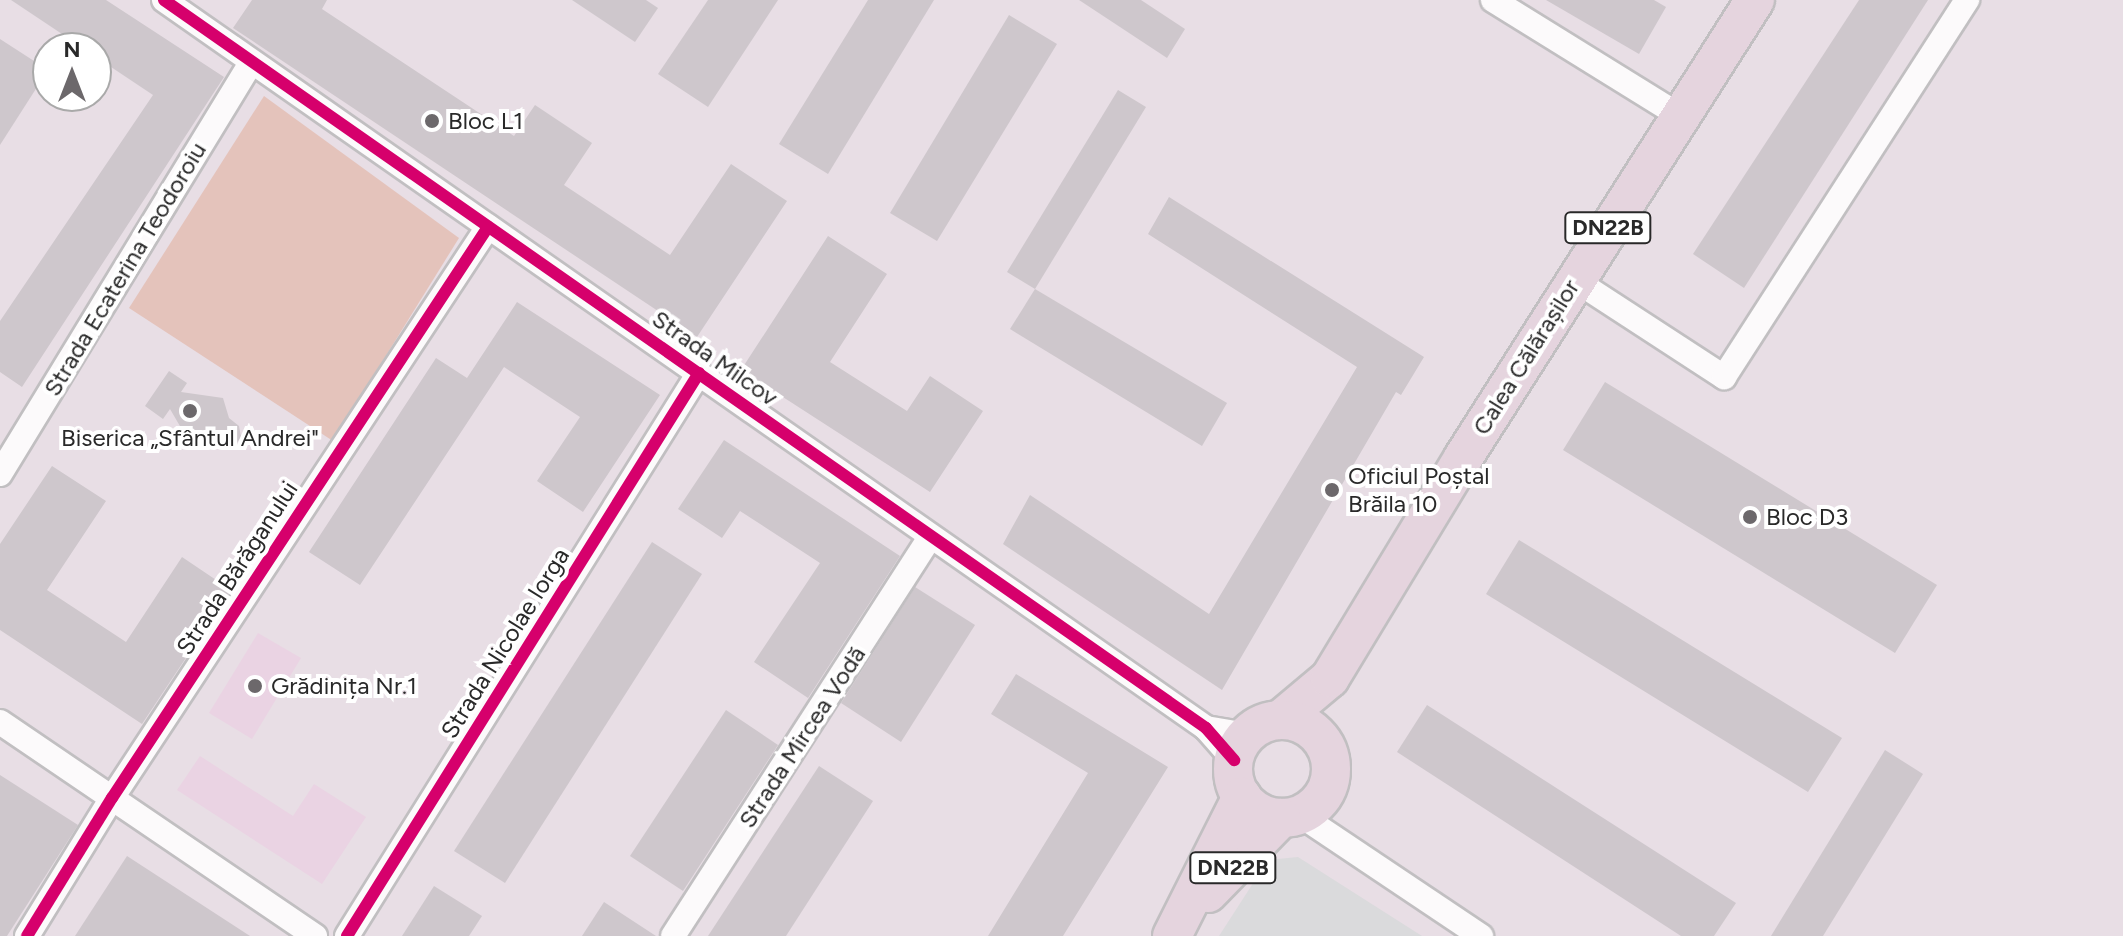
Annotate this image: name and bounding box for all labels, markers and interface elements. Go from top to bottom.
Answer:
north arrow [32,32,112,112]
text: N [63,36,81,63]
place label: Bloc L1 [448,107,523,135]
marker: Bloc L1 [423,112,441,130]
street label: Strada Ecaterina Teodoroiu [38,137,212,401]
road number: DN22B [1564,210,1652,246]
street label: Calea Călărașilor [1467,274,1585,440]
street label: Strada Milcov [647,304,783,412]
marker: Biserica „Sfântul Andrei" [181,402,199,420]
place label: Biserica „Sfântul Andrei" [61,424,319,452]
place label: Oficiul Poștal Brăila 10 [1348,462,1490,518]
street label: Strada Bărăganului [170,476,304,660]
marker: Oficiul Poștal Brăila 10 [1323,481,1341,499]
place label: Bloc D3 [1766,503,1848,531]
marker: Bloc D3 [1741,508,1759,526]
street label: Strada Nicolae Iorga [435,543,575,743]
street label: Strada Mircea Vodă [733,641,871,833]
place label: Grădinița Nr.1 [271,672,417,700]
marker: Grădinița Nr.1 [246,677,264,695]
road number: DN22B [1189,850,1277,886]

